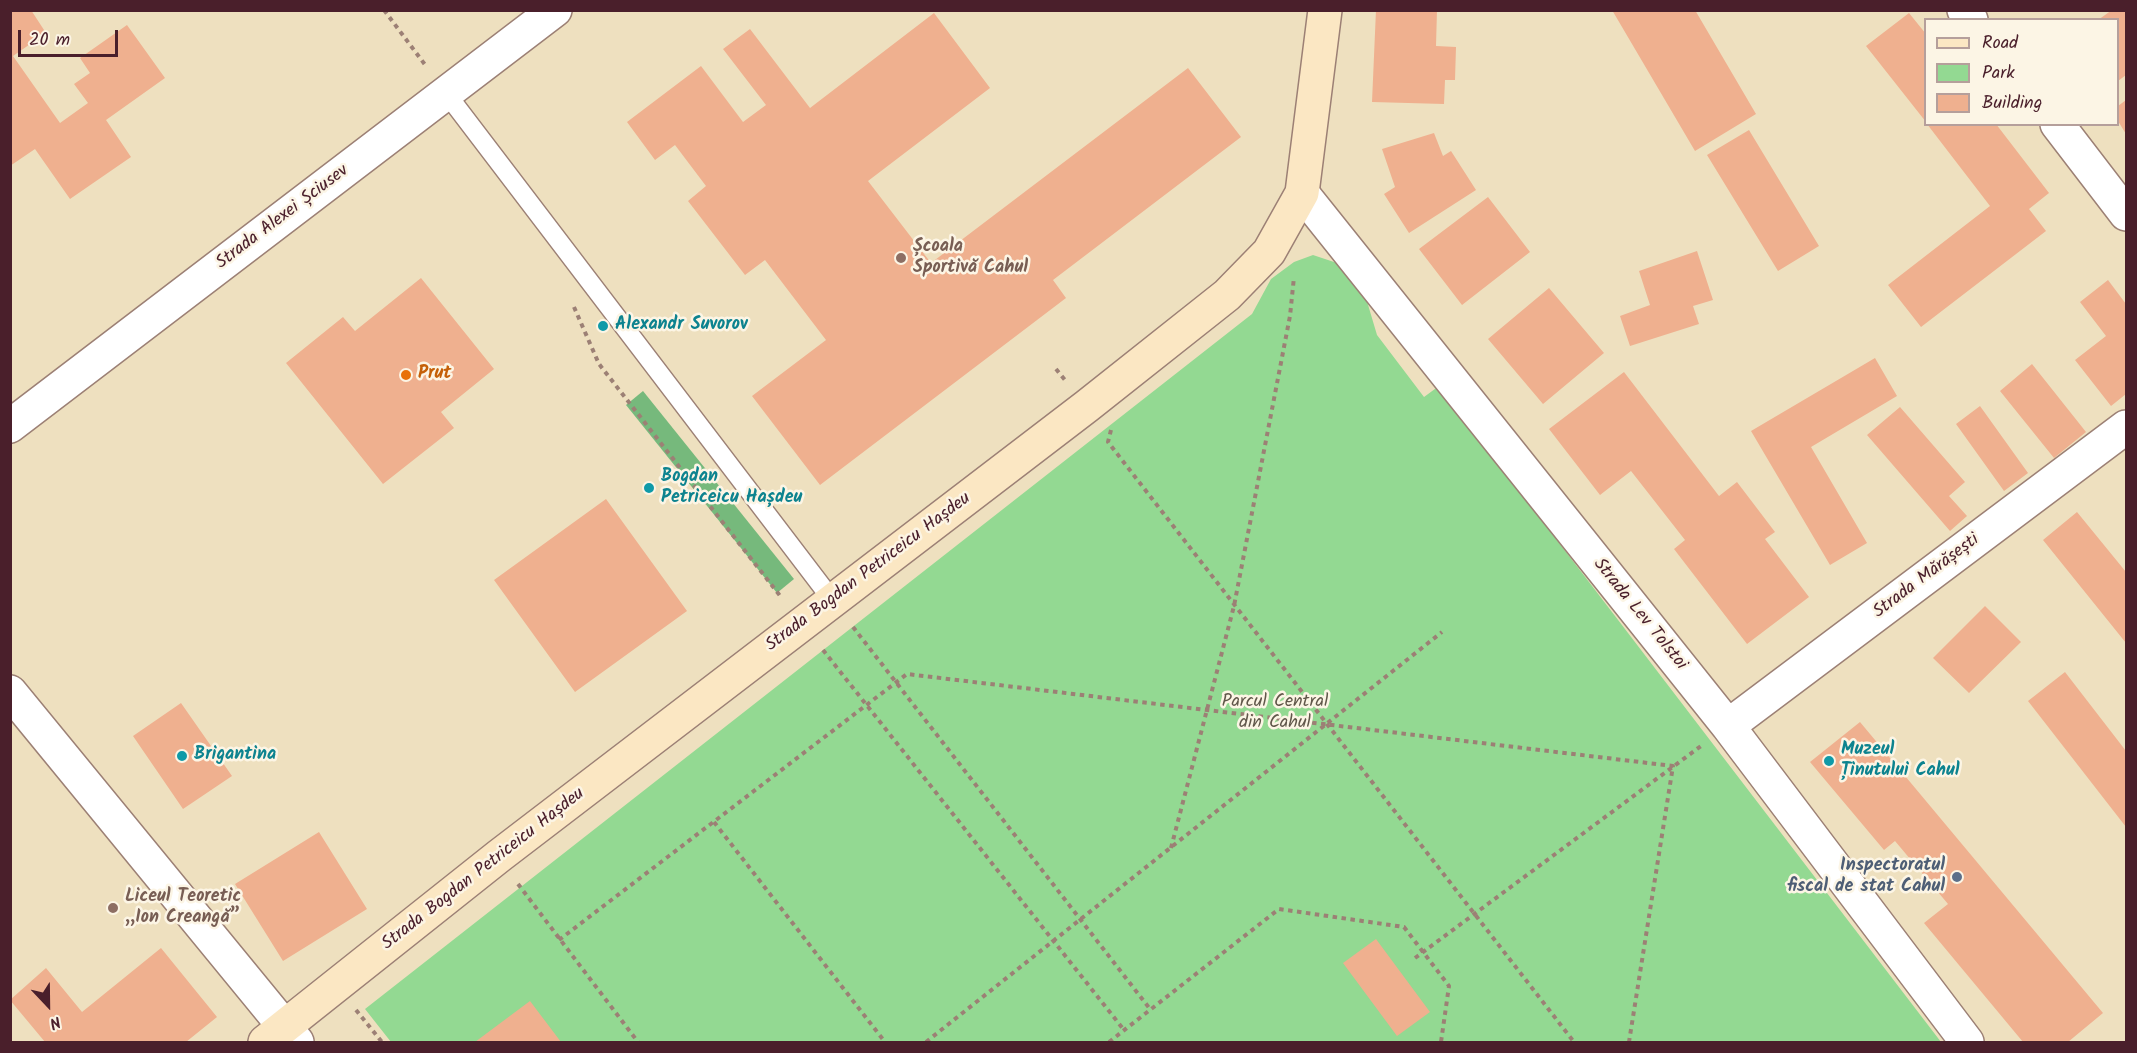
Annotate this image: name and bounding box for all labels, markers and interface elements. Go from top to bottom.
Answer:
scale bar [21,18,122,56]
legend [1924,18,2119,126]
text: 20 m [29,26,70,55]
text: Road [1982,29,2018,58]
text: Park [1982,59,2015,88]
text: Building [1982,89,2042,118]
street label: Strada Alexei Șciusev [212,161,354,275]
place label: Școala Sportivă Cahul [913,237,1028,280]
marker: Școala Sportivă Cahul [894,251,908,265]
place label: Alexandr Suvorov [615,315,748,337]
marker: Alexandr Suvorov [596,319,610,333]
place label: Prut [418,364,451,386]
marker: Prut [399,368,413,382]
place label: Bogdan Petriceicu Hașdeu [661,467,802,510]
marker: Bogdan Petriceicu Hașdeu [642,481,656,495]
street label: Strada Bogdan Petriceicu Hașdeu [762,489,976,657]
street label: Strada Mărășești [1870,530,1984,624]
street label: Strada Lev Tolstoi [1587,555,1691,675]
park label: Parcul Central din Cahul [1222,692,1328,734]
place label: Muzeul Ținutului Cahul [1841,740,1959,783]
place label: Brigantina [194,745,276,767]
marker: Brigantina [175,749,189,763]
marker: Muzeul Ținutului Cahul [1822,754,1836,768]
street label: Strada Bogdan Petriceicu Hașdeu [378,784,590,956]
place label: Inspectoratul fiscal de stat Cahul [1787,856,1945,898]
marker: Inspectoratul fiscal de stat Cahul [1950,870,1964,884]
place label: Liceul Teoretic „Ion Creangă” [125,887,241,930]
marker: Liceul Teoretic „Ion Creangă” [106,901,120,915]
north arrow [18,975,78,1035]
text: N [46,1009,64,1036]

